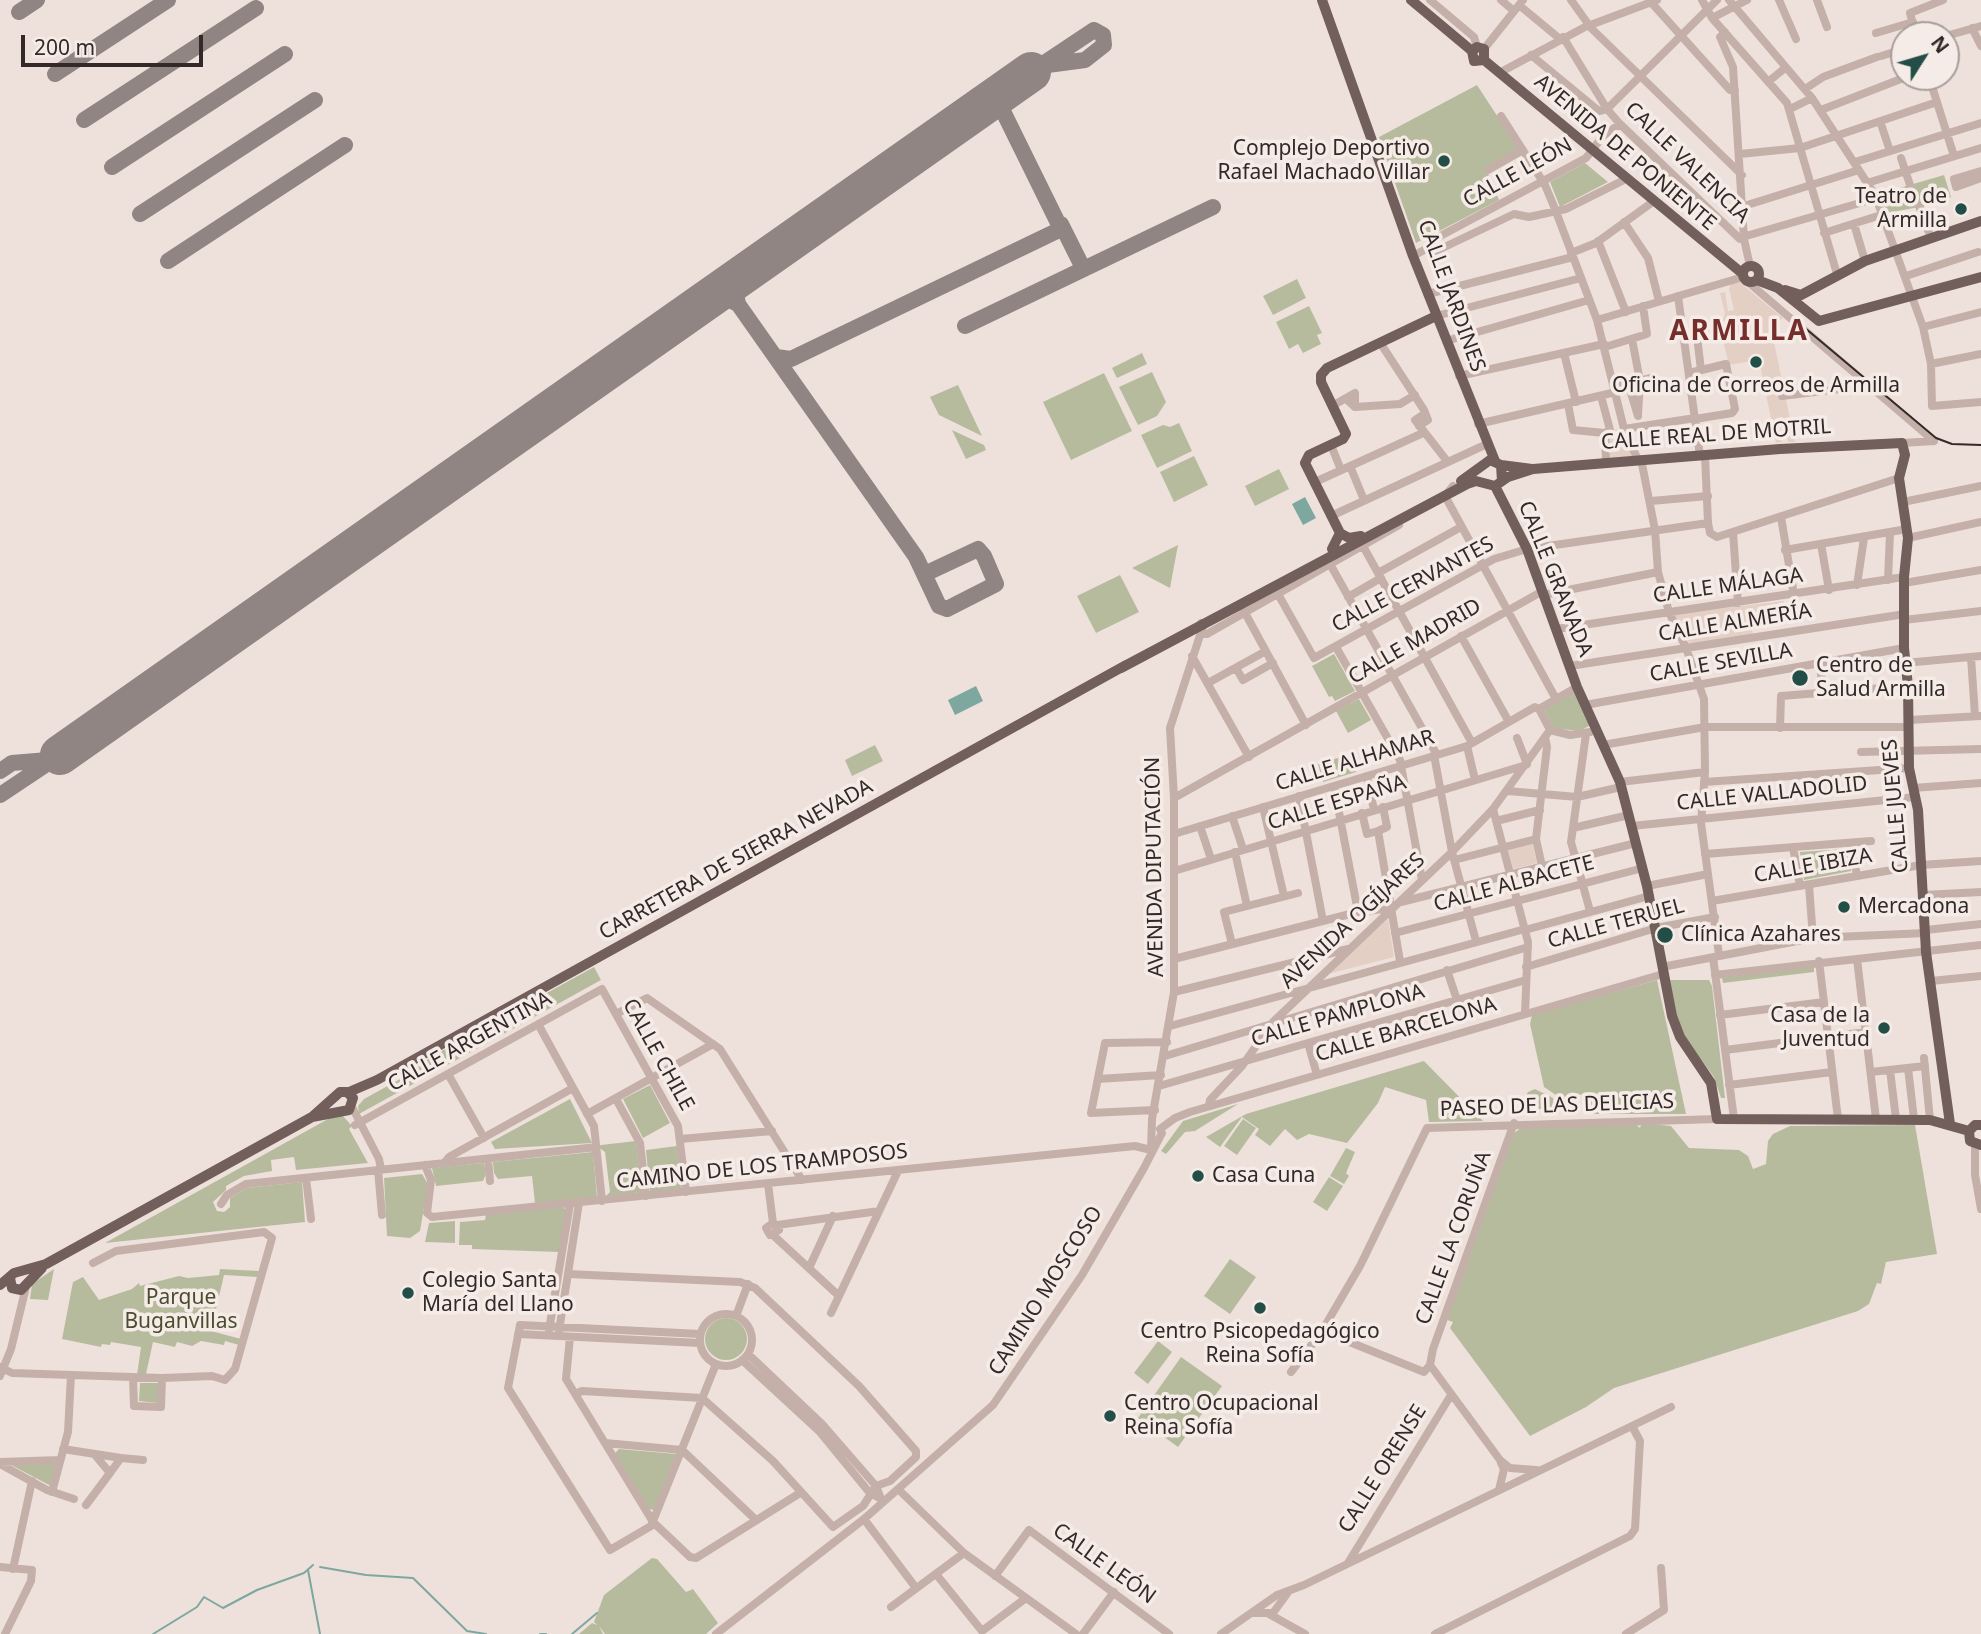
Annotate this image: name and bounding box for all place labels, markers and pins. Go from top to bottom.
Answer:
place label: Complejo Deportivo Rafael Machado Villar [1217,136,1430,186]
marker: Complejo Deportivo Rafael Machado Villar [1436,153,1452,169]
place label: Teatro de Armilla [1854,184,1947,234]
marker: Teatro de Armilla [1953,201,1969,217]
marker: Oficina de Correos de Armilla [1748,354,1764,370]
place label: Oficina de Correos de Armilla [1612,373,1900,399]
place label: Centro de Salud Armilla [1816,653,1946,703]
marker: Centro de Salud Armilla [1790,668,1810,688]
place label: Mercadona [1858,894,1969,920]
marker: Mercadona [1836,899,1852,915]
place label: Clínica Azahares [1681,922,1841,948]
marker: Clínica Azahares [1655,925,1675,945]
place label: Casa de la Juventud [1770,1003,1870,1053]
marker: Casa de la Juventud [1876,1020,1892,1036]
place label: Casa Cuna [1212,1163,1315,1189]
marker: Casa Cuna [1190,1168,1206,1184]
place label: Colegio Santa María del Llano [422,1268,574,1318]
marker: Colegio Santa María del Llano [400,1285,416,1301]
marker: Centro Psicopedagógico Reina Sofía [1252,1300,1268,1316]
place label: Centro Psicopedagógico Reina Sofía [1140,1319,1380,1369]
place label: Centro Ocupacional Reina Sofía [1124,1391,1319,1441]
marker: Centro Ocupacional Reina Sofía [1102,1408,1118,1424]

